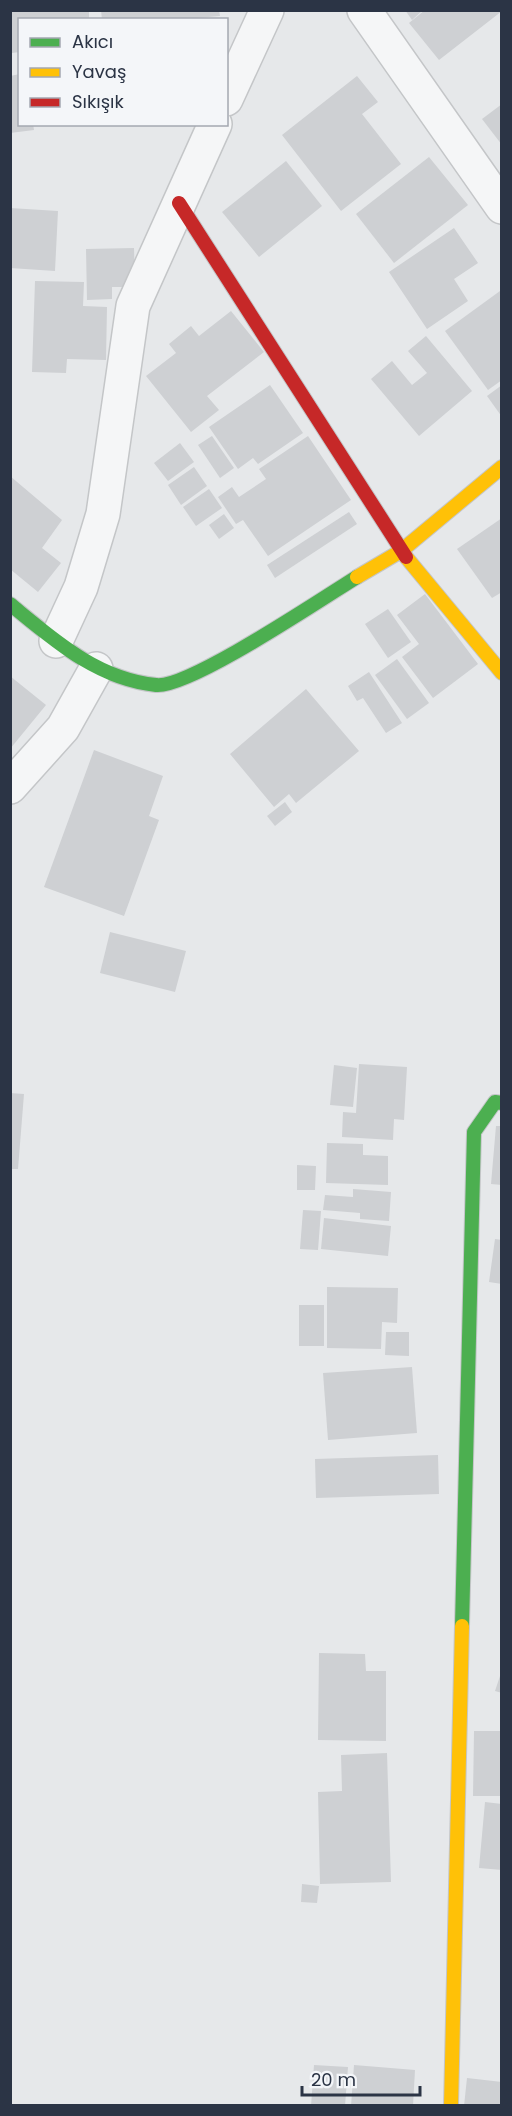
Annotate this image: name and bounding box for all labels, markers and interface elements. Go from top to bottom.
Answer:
legend [18,18,228,126]
text: Akıcı [72,29,113,54]
text: Yavaş [72,59,126,84]
text: Sıkışık [72,89,125,114]
scale bar [302,2059,420,2097]
text: 20 m [311,2067,356,2092]

